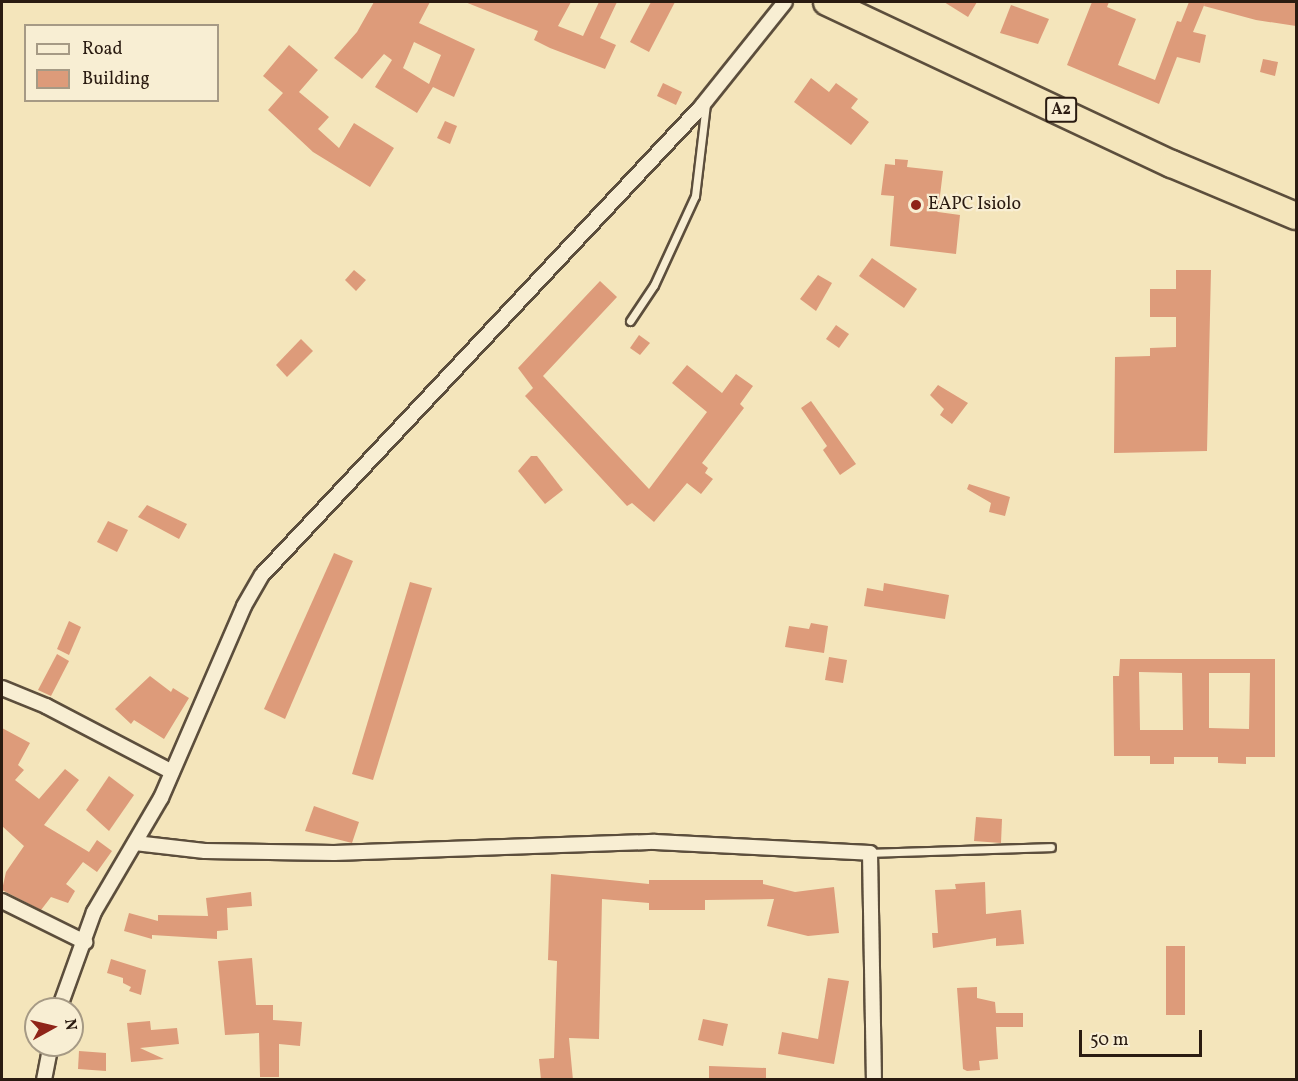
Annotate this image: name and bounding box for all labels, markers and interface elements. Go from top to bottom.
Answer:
legend [24,24,219,102]
text: Road [82,37,123,62]
text: Building [82,67,150,92]
road number: A2 [1044,97,1078,123]
place label: EAPC Isiolo [928,194,1021,216]
marker: EAPC Isiolo [909,198,923,212]
north arrow [24,997,84,1057]
text: N [58,1017,82,1032]
scale bar [1082,1018,1205,1056]
text: 50 m [1090,1028,1129,1053]

